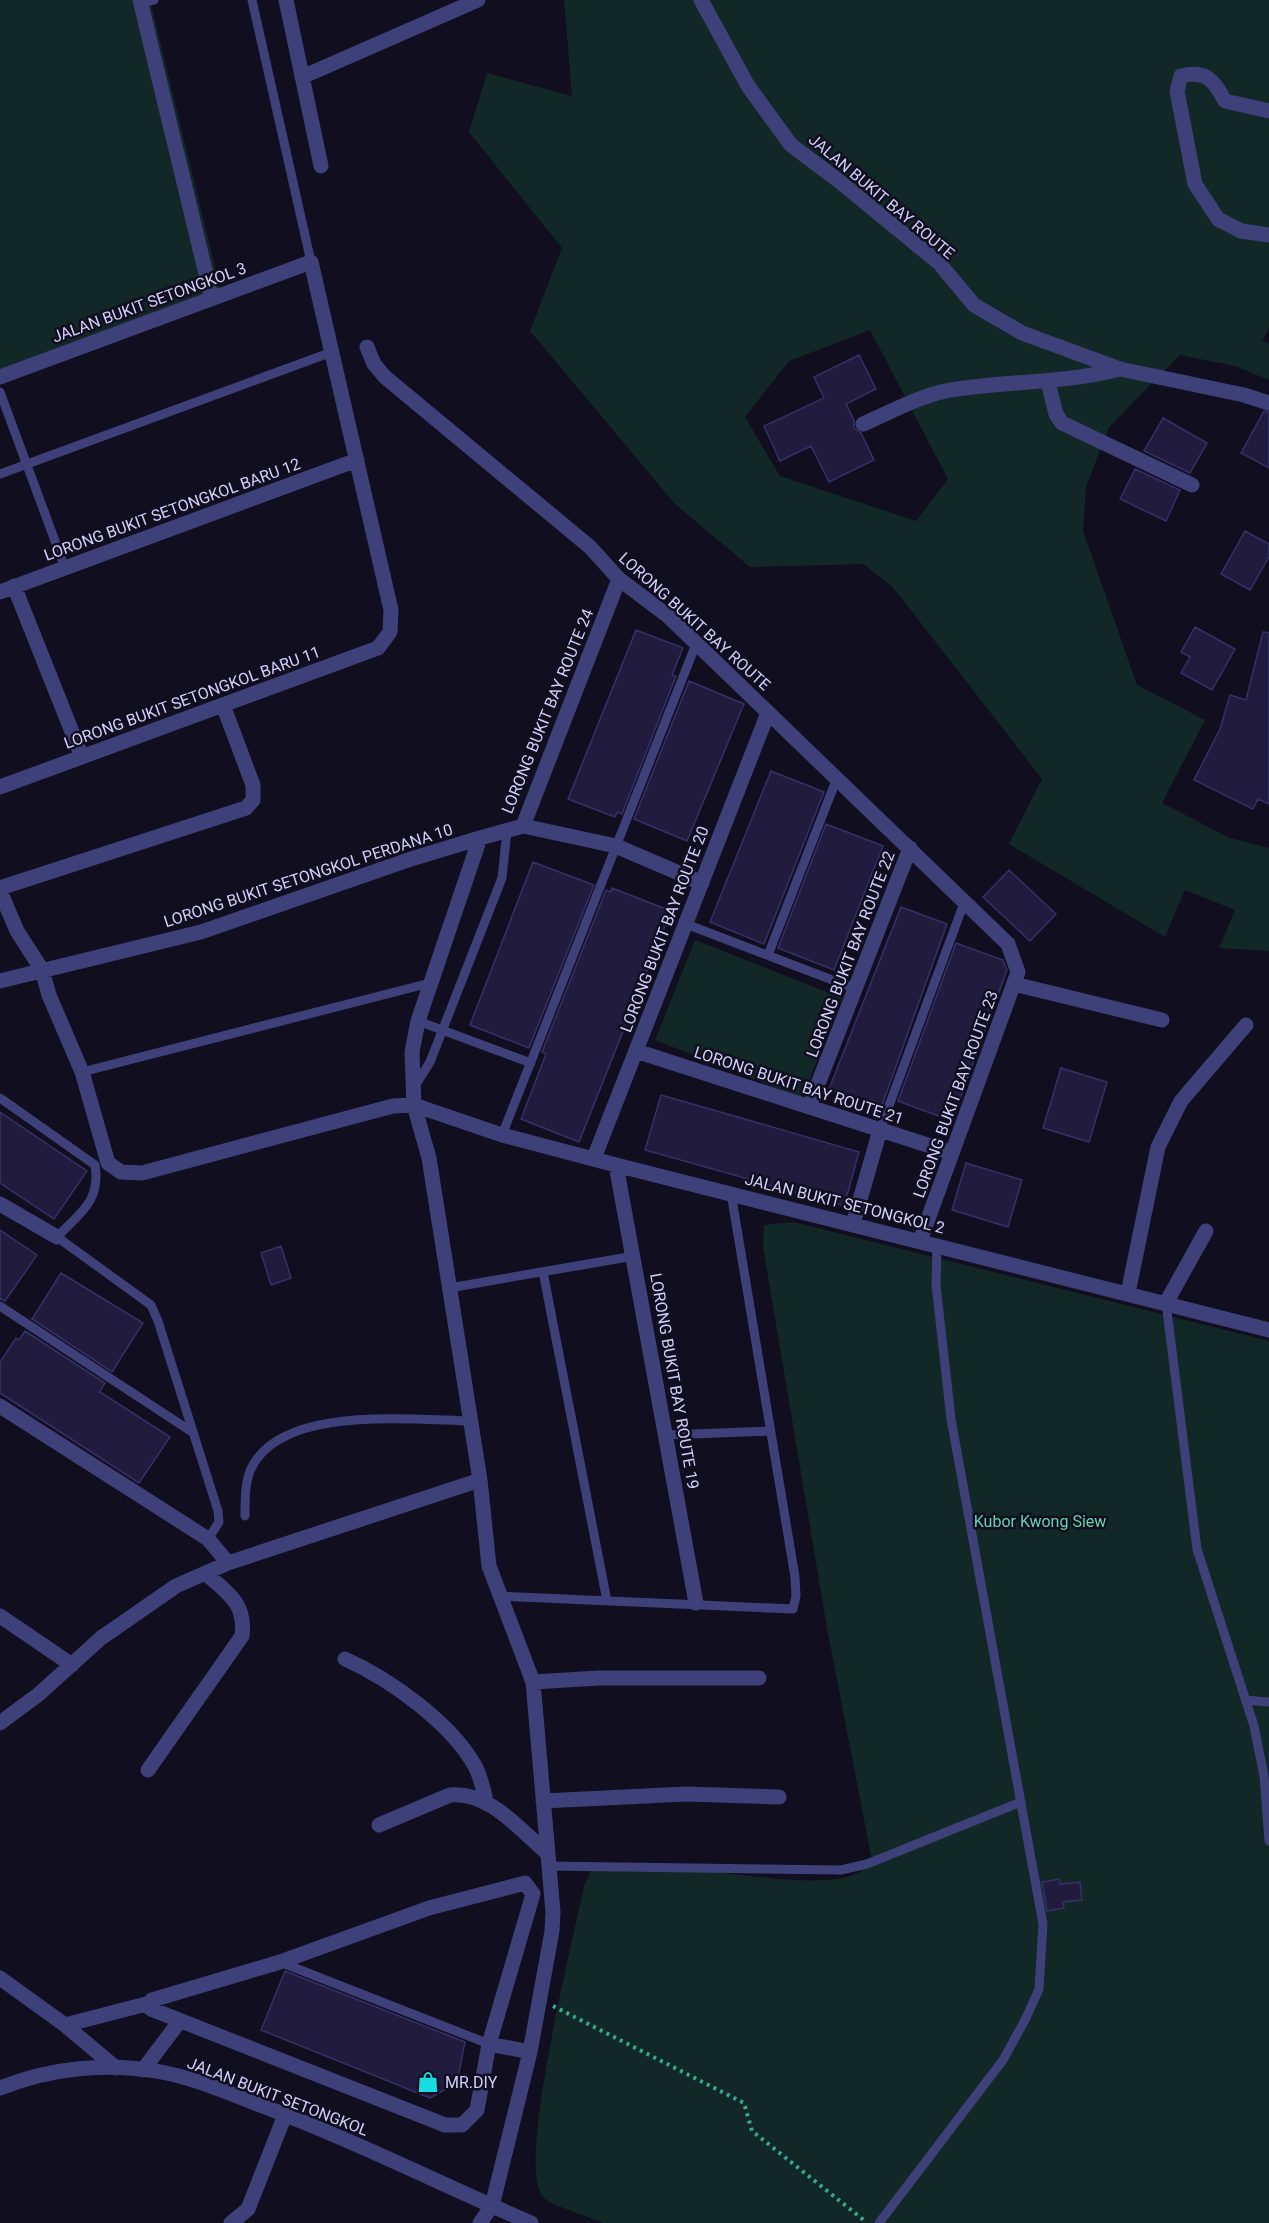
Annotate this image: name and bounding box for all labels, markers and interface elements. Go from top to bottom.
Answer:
street label: JALAN BUKIT BAY ROUTE [805,130,958,263]
street label: JALAN BUKIT SETONGKOL 3 [50,258,249,346]
street label: LORONG BUKIT SETONGKOL BARU 12 [41,454,303,565]
street label: LORONG BUKIT BAY ROUTE [615,548,774,694]
street label: LORONG BUKIT BAY ROUTE 24 [498,606,597,816]
street label: LORONG BUKIT SETONGKOL BARU 11 [61,642,323,753]
street label: LORONG BUKIT SETONGKOL PERDANA 10 [161,820,455,931]
street label: LORONG BUKIT BAY ROUTE 20 [616,824,713,1035]
street label: LORONG BUKIT BAY ROUTE 22 [802,849,899,1060]
street label: LORONG BUKIT BAY ROUTE 23 [909,988,1002,1200]
street label: LORONG BUKIT BAY ROUTE 21 [692,1043,906,1128]
street label: JALAN BUKIT SETONGKOL 2 [743,1169,947,1238]
street label: LORONG BUKIT BAY ROUTE 19 [646,1272,703,1491]
park label: Kubor Kwong Siew [974,1512,1106,1531]
street label: JALAN BUKIT SETONGKOL [185,2053,371,2140]
shop icon: MR.DIY [416,2070,440,2094]
place label: MR.DIY [445,2073,498,2092]

